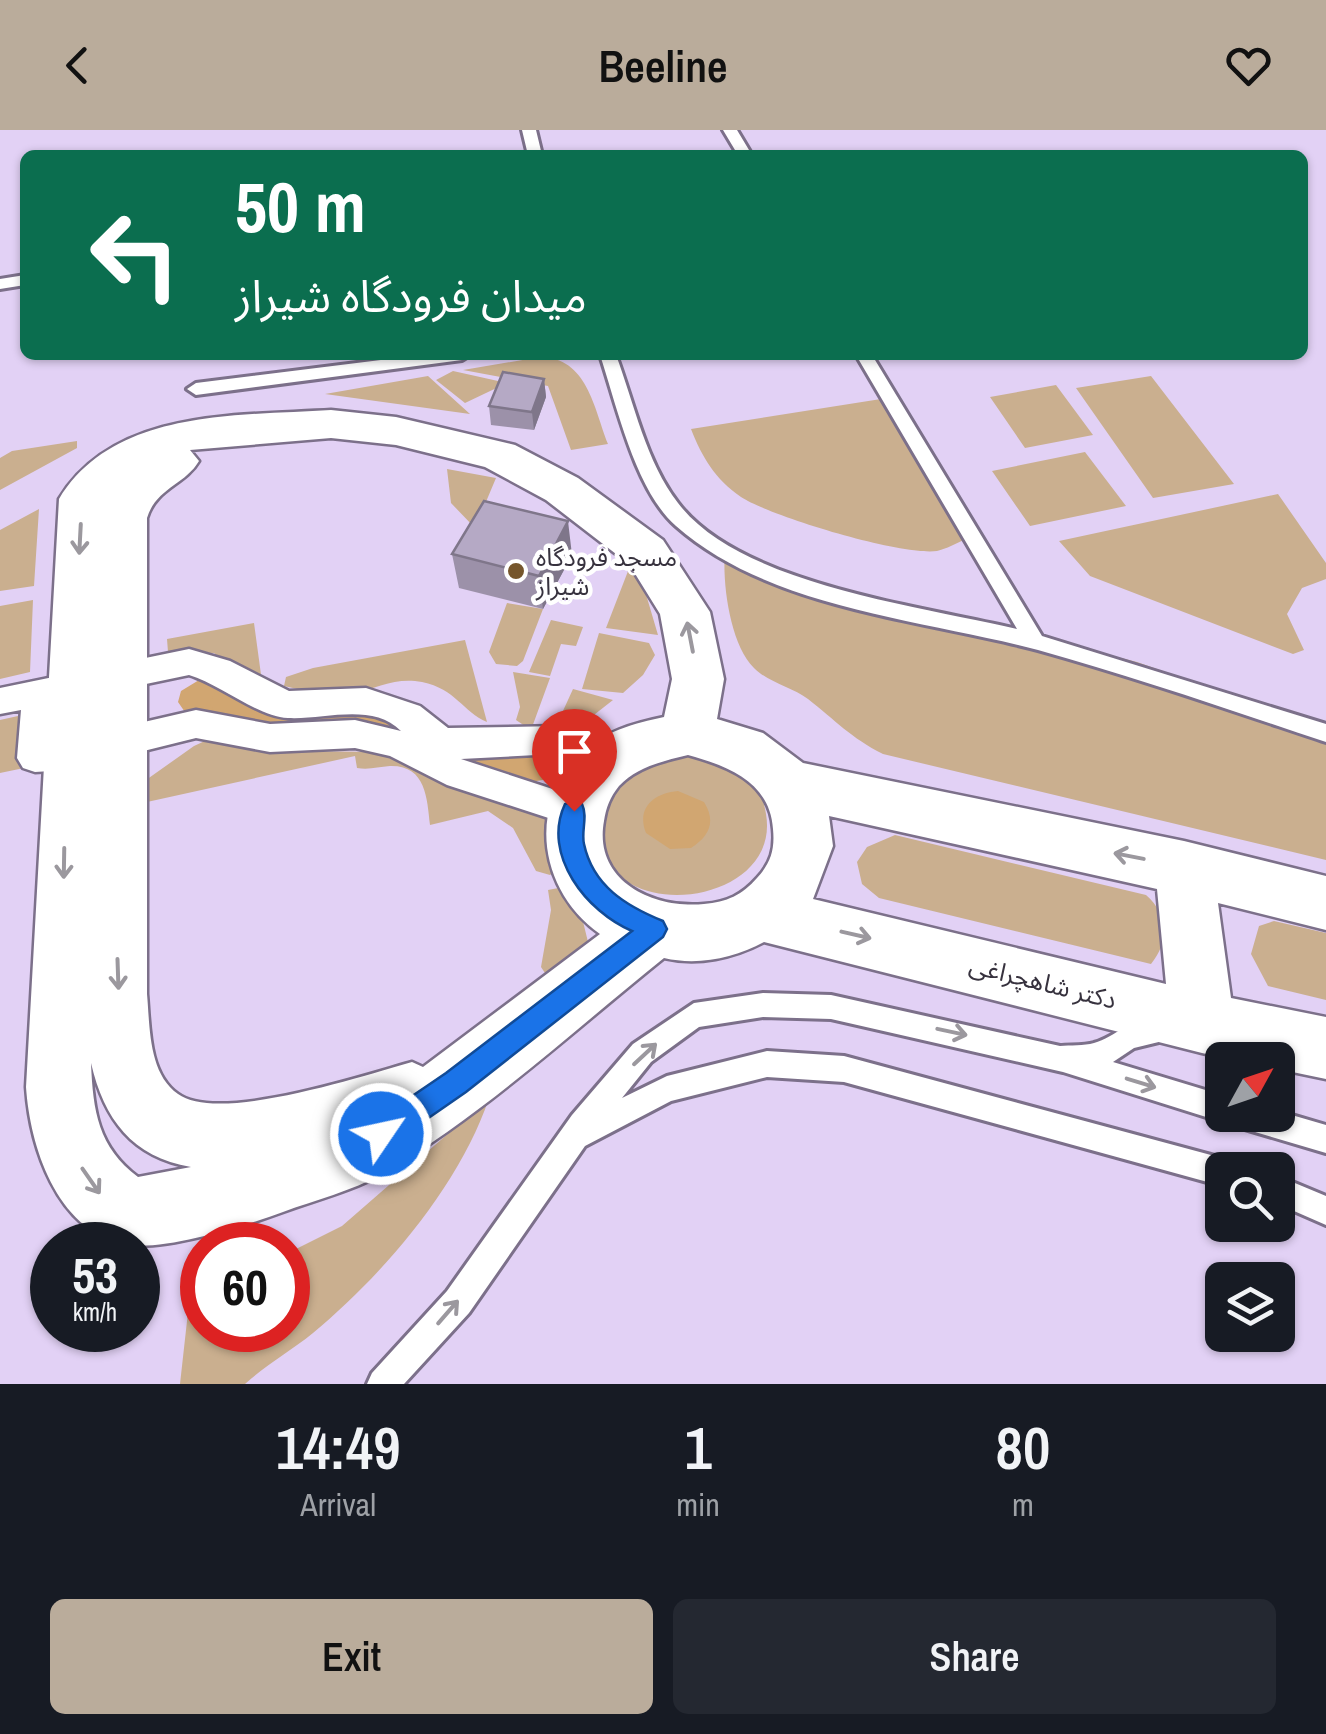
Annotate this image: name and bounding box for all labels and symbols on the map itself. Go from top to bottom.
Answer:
one-way arrow [71,522,90,554]
place label: مسجد فرودگاه شیراز [535,540,677,603]
marker: مسجد فرودگاه شیراز [505,560,527,582]
one-way arrow [679,622,698,654]
pin [532,709,617,812]
one-way arrow [1114,846,1146,865]
one-way arrow [54,847,73,879]
one-way arrow [839,927,871,945]
street label: دکتر شاهچراغی [966,947,1120,1017]
one-way arrow [109,958,128,990]
one-way arrow [936,1024,968,1043]
one-way arrow [631,1042,657,1066]
north arrow [1205,1042,1295,1132]
one-way arrow [1125,1076,1156,1094]
position arrow [329,1082,433,1186]
one-way arrow [81,1167,102,1194]
speed limit sign: 60 [180,1222,310,1352]
one-way arrow [437,1300,460,1325]

